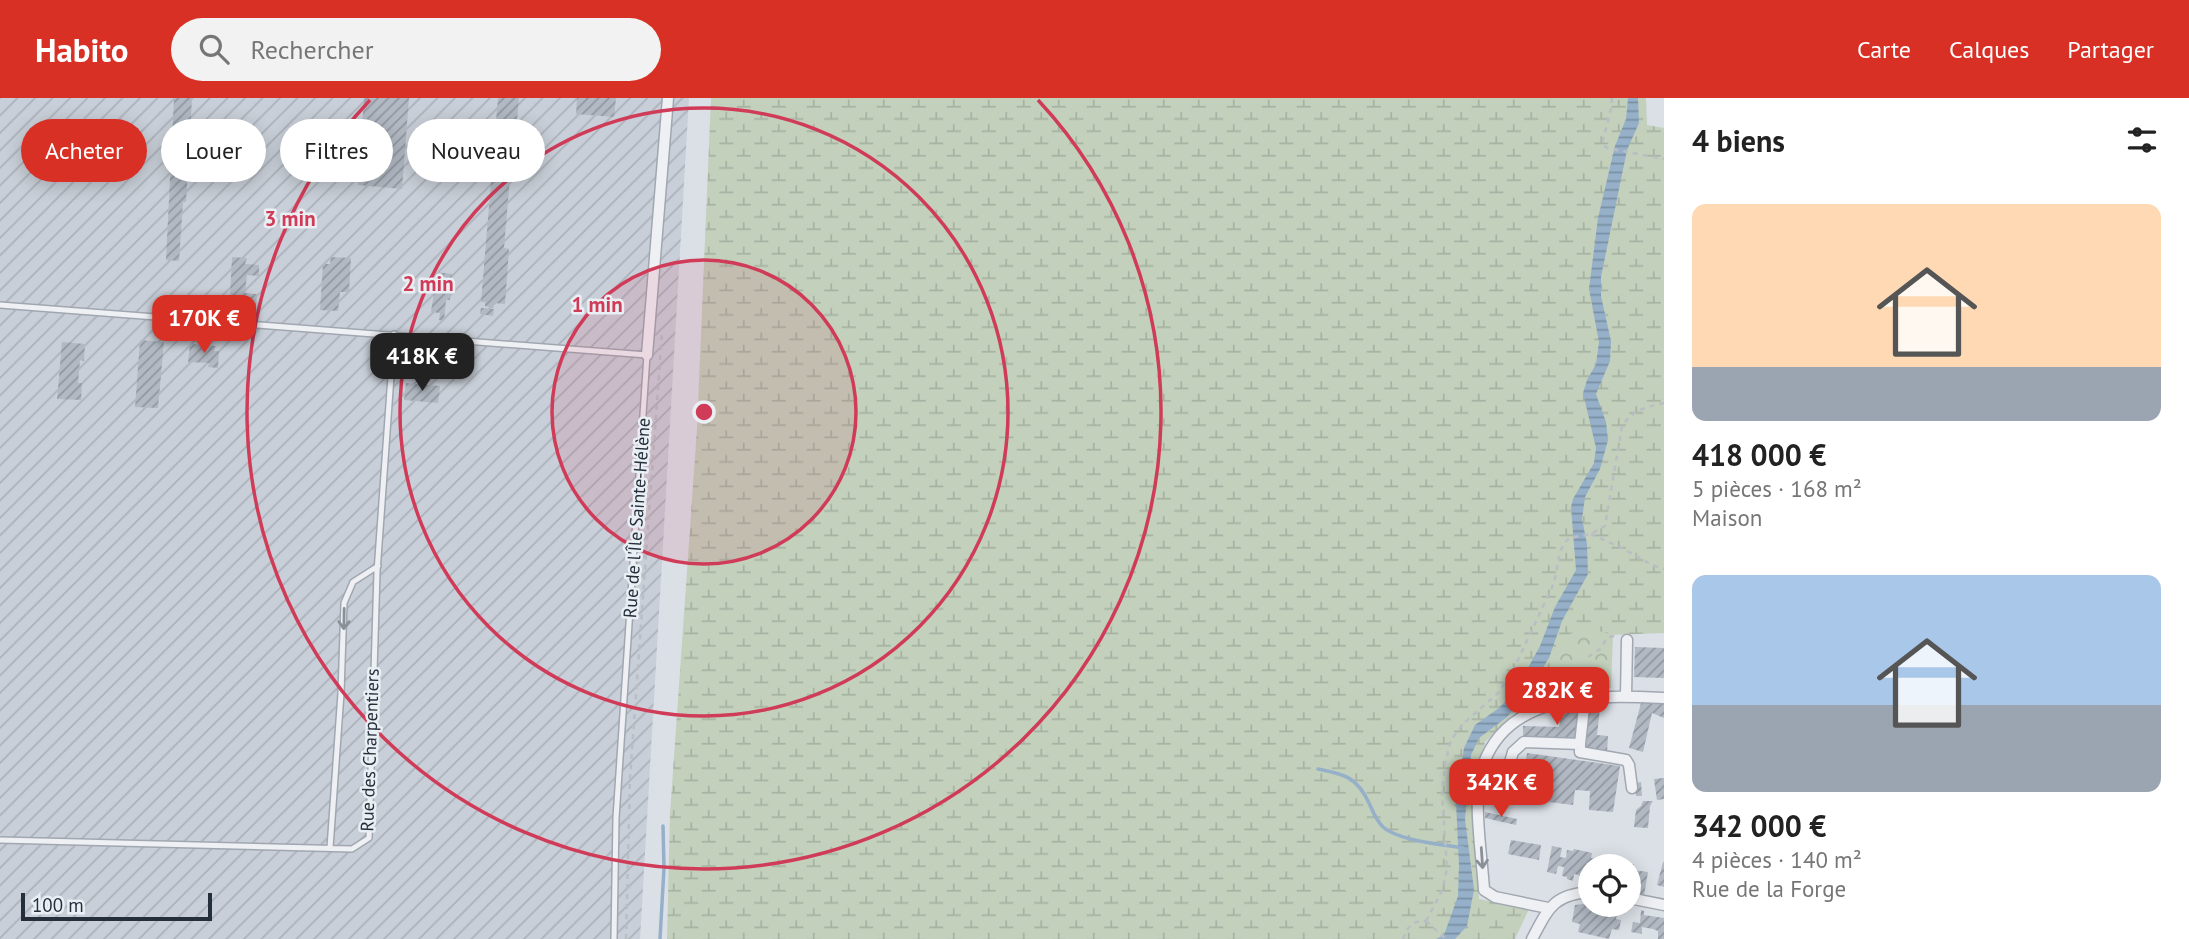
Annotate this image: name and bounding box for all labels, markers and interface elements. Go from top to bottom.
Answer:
search box [171,18,661,81]
text: Habito [35,28,129,71]
icon: search [195,30,233,68]
text: Rechercher [251,33,374,66]
text: Carte [1857,34,1911,65]
text: Calques [1949,34,2029,65]
text: Partager [2067,34,2154,65]
chip: Acheter [21,119,147,182]
chip: Louer [161,119,266,182]
chip: Filtres [280,119,393,182]
chip: Nouveau [407,119,545,182]
text: 4 biens [1692,121,1785,160]
icon: filters [2123,121,2161,159]
text: 3 min [264,205,316,232]
icon: home [1864,249,1990,375]
text: 2 min [402,270,454,297]
text: 1 min [571,291,623,318]
pin: 170K € [147,296,261,355]
text: 170K € [168,303,240,332]
pin: 418K € [365,334,479,393]
text: 418K € [386,341,458,370]
centre of rings [692,400,716,424]
street label: Rue de l'Île Sainte-Hélène [618,417,655,619]
text: 418 000 € [1692,435,1826,474]
text: 5 pièces · 168 m² [1692,474,1862,503]
text: Maison [1692,503,1762,532]
one-way arrow [337,607,350,630]
icon: home [1864,620,1990,746]
street label: Rue des Charpentiers [355,668,384,832]
pin: 282K € [1500,668,1614,727]
text: 282K € [1521,675,1593,704]
pin: 342K € [1444,760,1558,819]
text: 342K € [1465,767,1537,796]
text: 342 000 € [1692,806,1826,845]
text: 4 pièces · 140 m² [1692,845,1862,874]
one-way arrow [1476,847,1489,869]
map controls [1578,854,1641,917]
button: locate [1578,854,1641,917]
text: Rue de la Forge [1692,874,1846,903]
scale bar [21,890,212,922]
text: 100 m [32,893,84,917]

